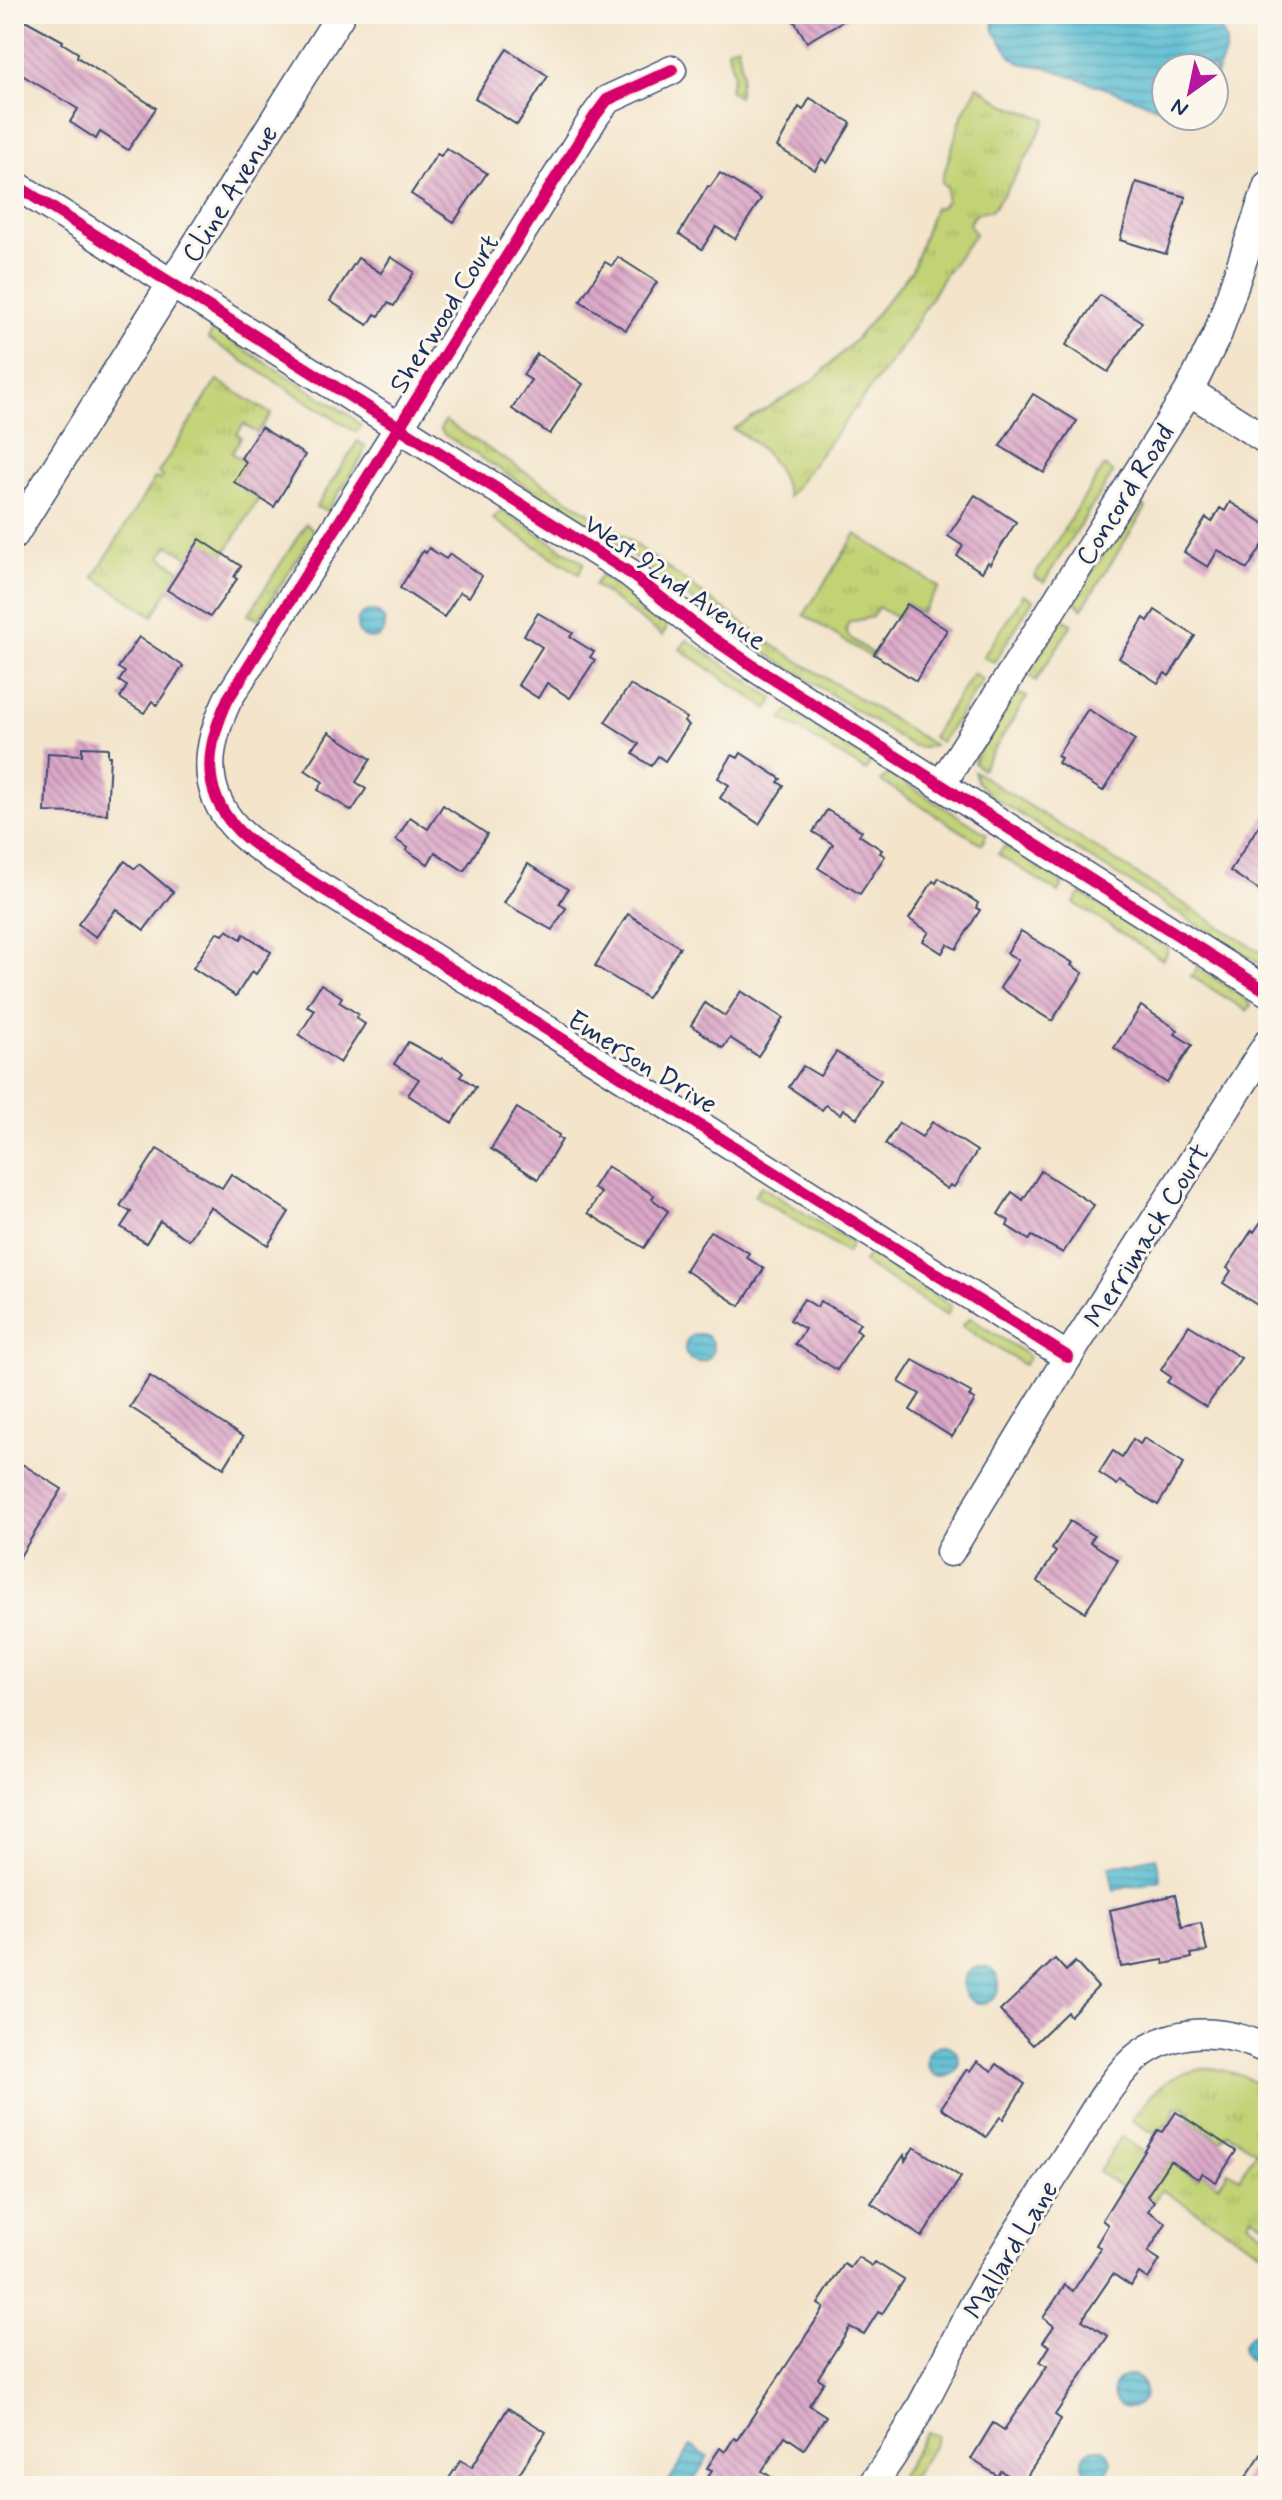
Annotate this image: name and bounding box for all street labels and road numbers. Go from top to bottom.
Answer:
street label: Cline Avenue [174,118,288,270]
street label: Sherwood Court [381,228,509,401]
street label: Concord Road [1068,417,1184,573]
street label: West 92nd Avenue [576,506,773,660]
street label: Emerson Drive [560,1002,724,1124]
street label: Merrimack Court [1077,1137,1220,1335]
street label: Mallard Lane [956,2174,1068,2327]

